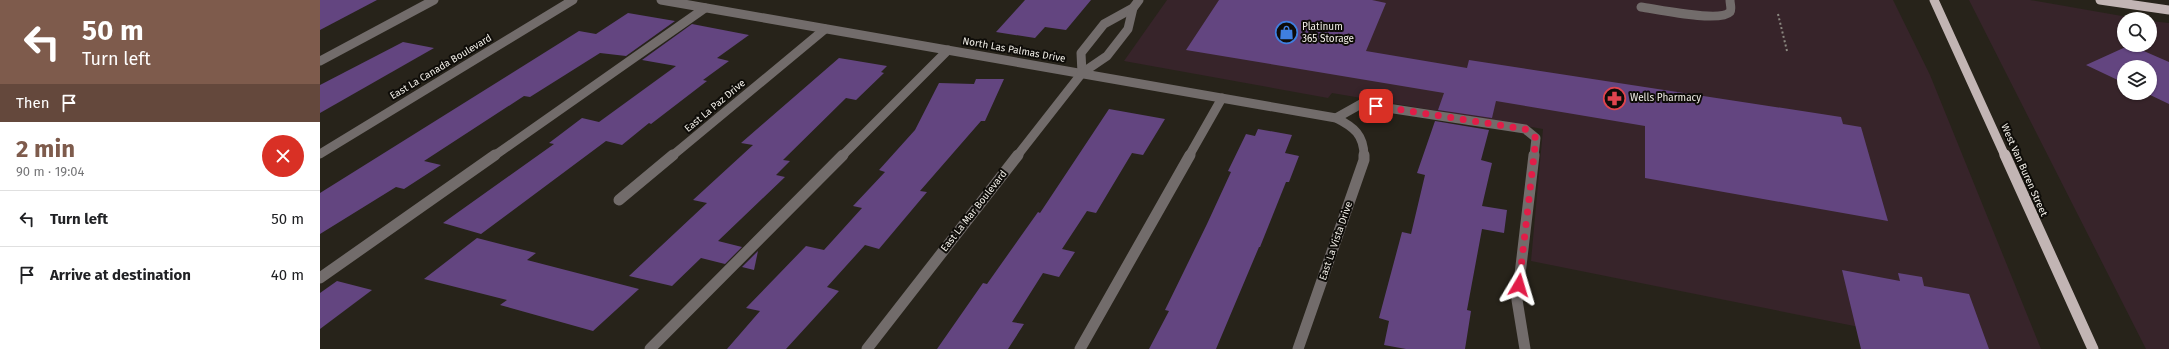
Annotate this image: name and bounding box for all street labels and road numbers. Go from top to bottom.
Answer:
street label: East La Canada Boulevard [388,32,494,102]
street label: North Las Palmas Drive [962,35,1066,65]
street label: East La Paz Drive [682,77,748,135]
street label: West Van Buren Street [1998,122,2050,219]
street label: East La Mar Boulevard [938,168,1010,254]
street label: East La Vista Drive [1317,200,1355,282]

